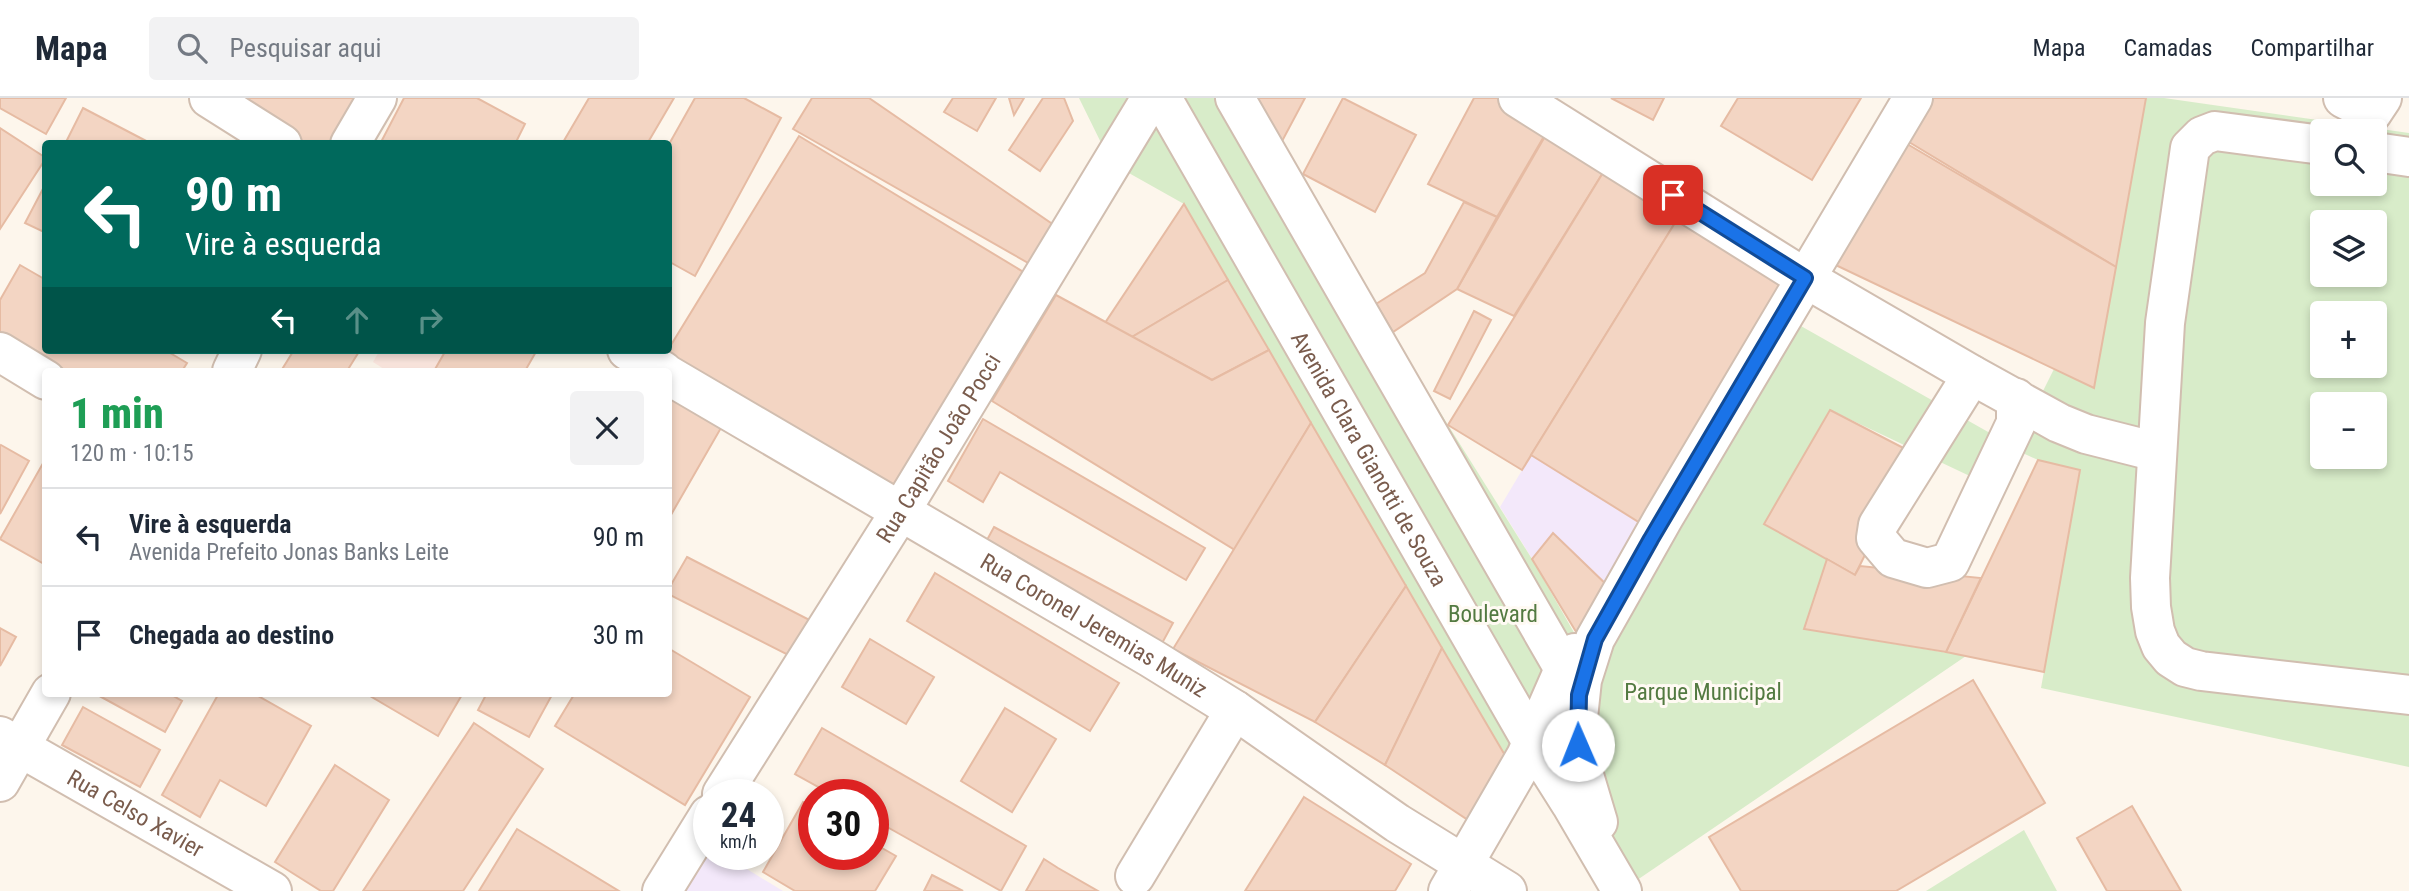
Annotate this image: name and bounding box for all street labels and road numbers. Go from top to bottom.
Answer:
street label: Avenida Clara Gianotti de Souza [1285,327,1453,591]
street label: Rua Capitão João Pocci [871,349,1007,548]
street label: Rua Coronel Jeremias Muniz [975,548,1212,703]
street label: Rua Celso Xavier [62,764,208,863]

